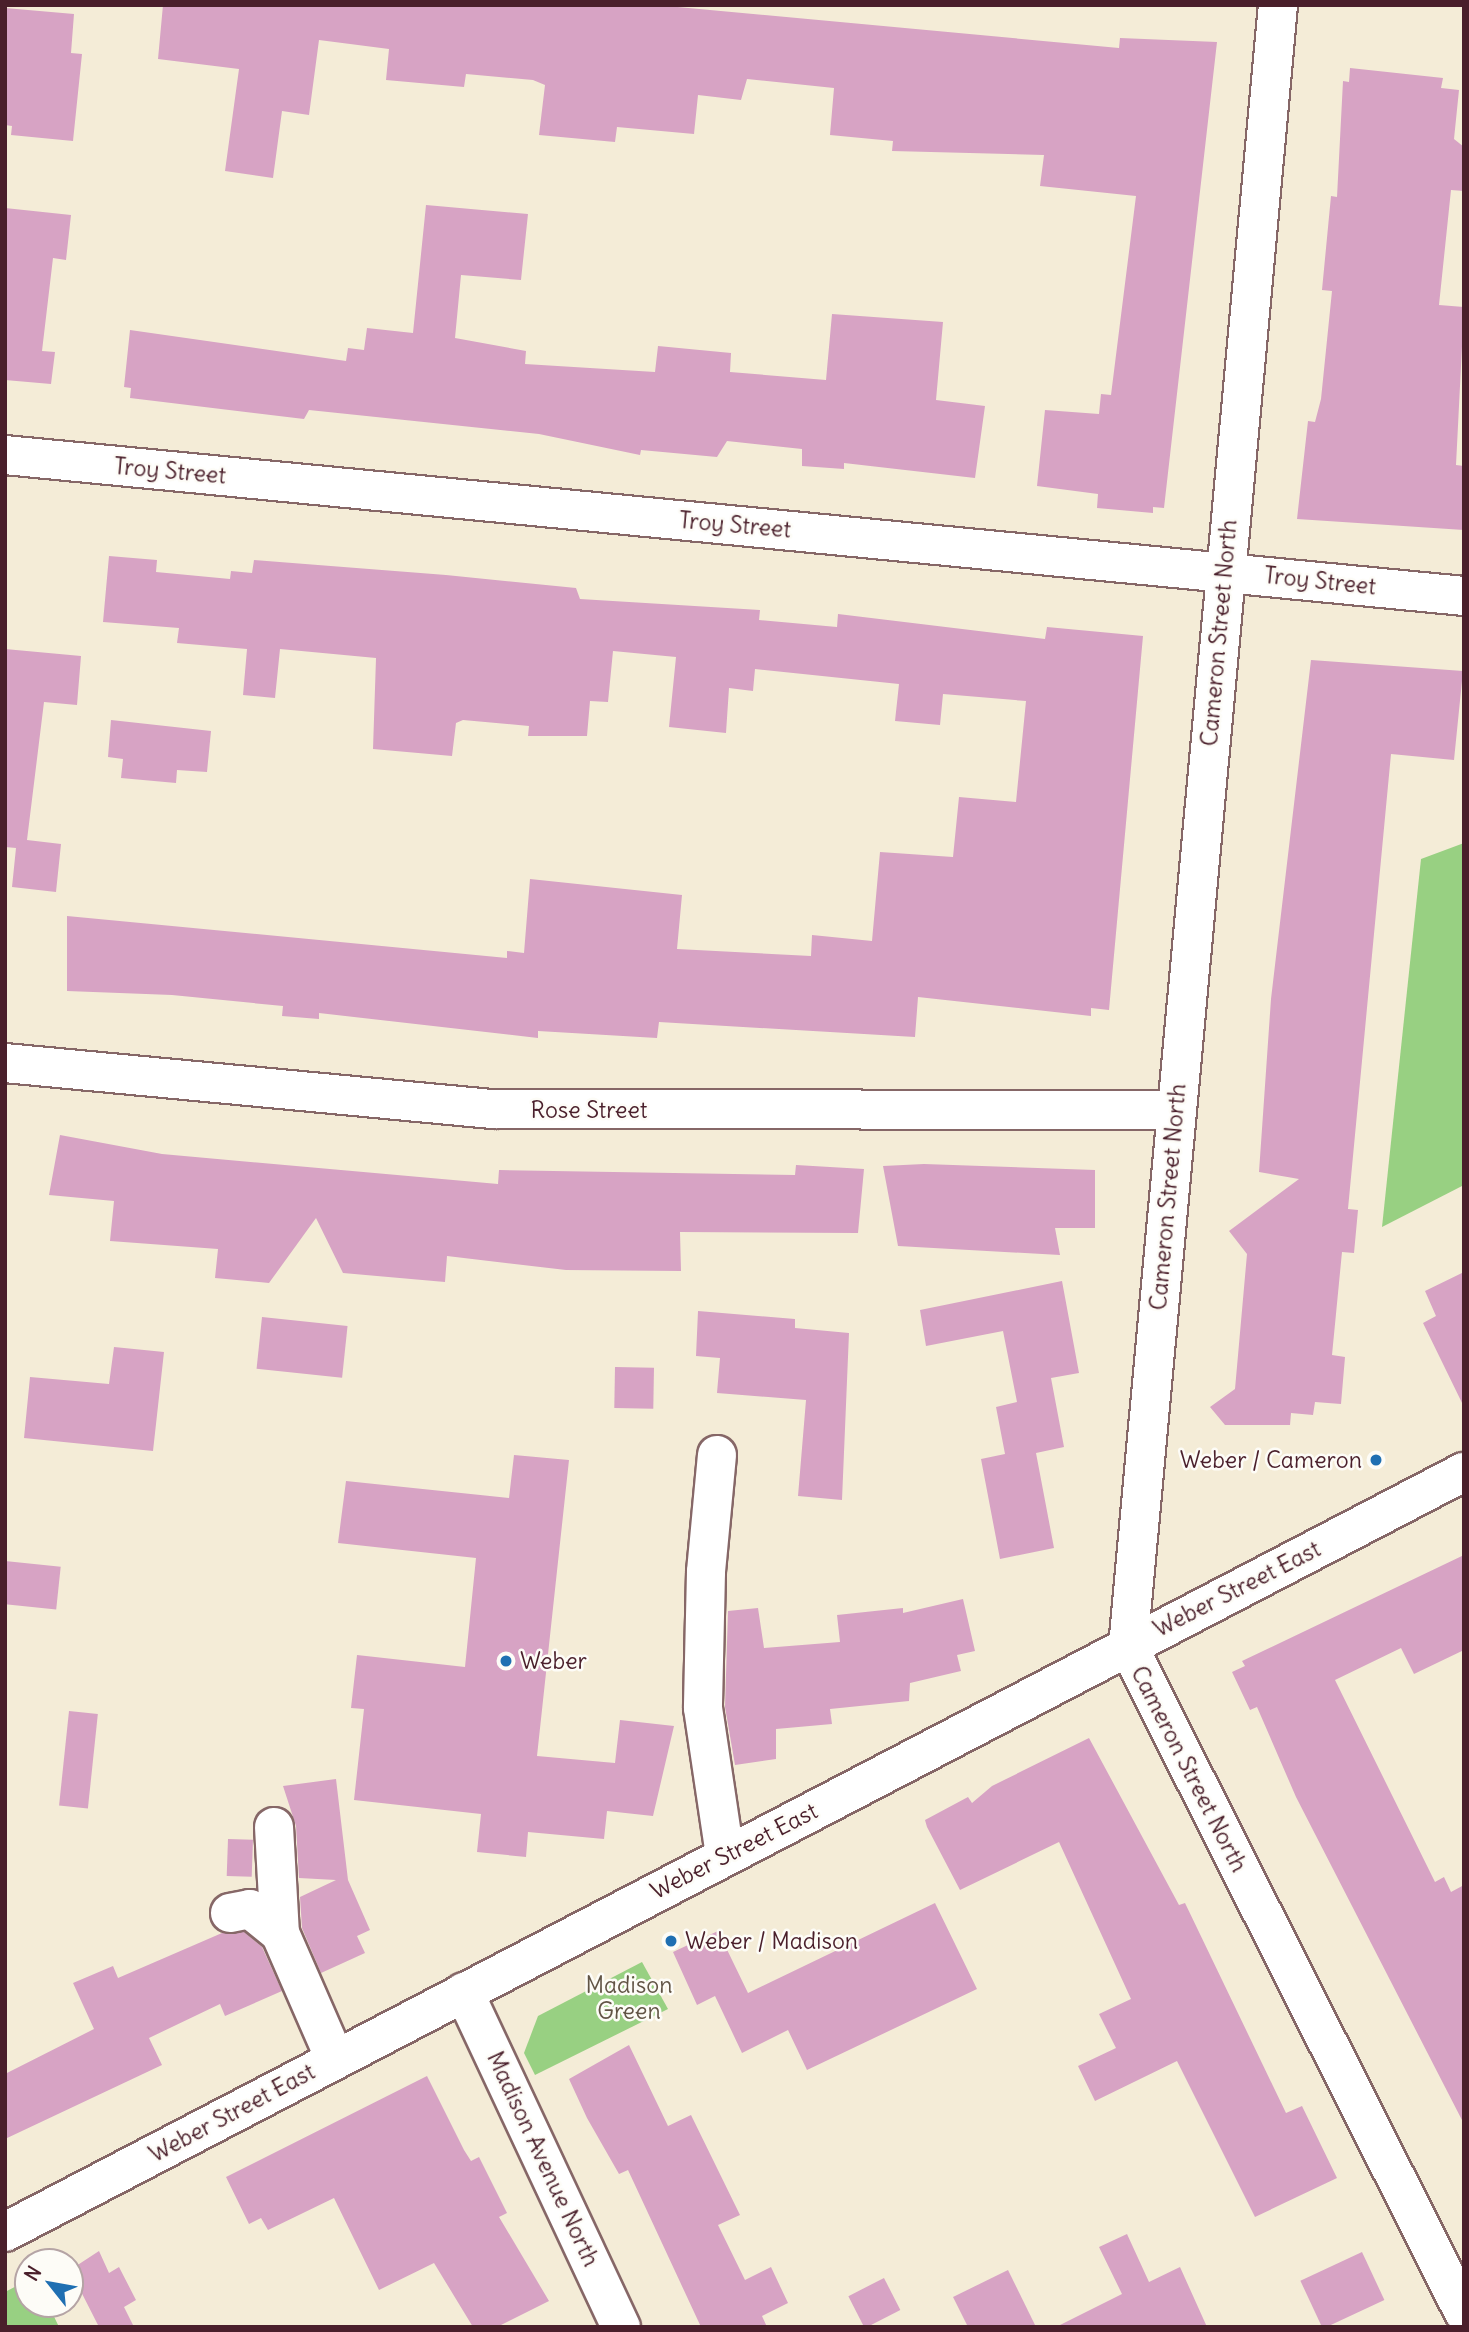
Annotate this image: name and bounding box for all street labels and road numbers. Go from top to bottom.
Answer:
street label: Troy Street [113,452,227,490]
street label: Troy Street [678,506,792,544]
street label: Cameron Street North [1195,519,1243,747]
street label: Troy Street [1263,561,1377,601]
street label: Cameron Street North [1144,1083,1192,1311]
street label: Rose Street [530,1096,648,1124]
street label: Weber Street East [1149,1535,1325,1643]
street label: Cameron Street North [1125,1661,1253,1877]
street label: Weber Street East [646,1797,822,1905]
street label: Madison Avenue North [481,2047,605,2271]
street label: Weber Street East [144,2058,320,2168]

